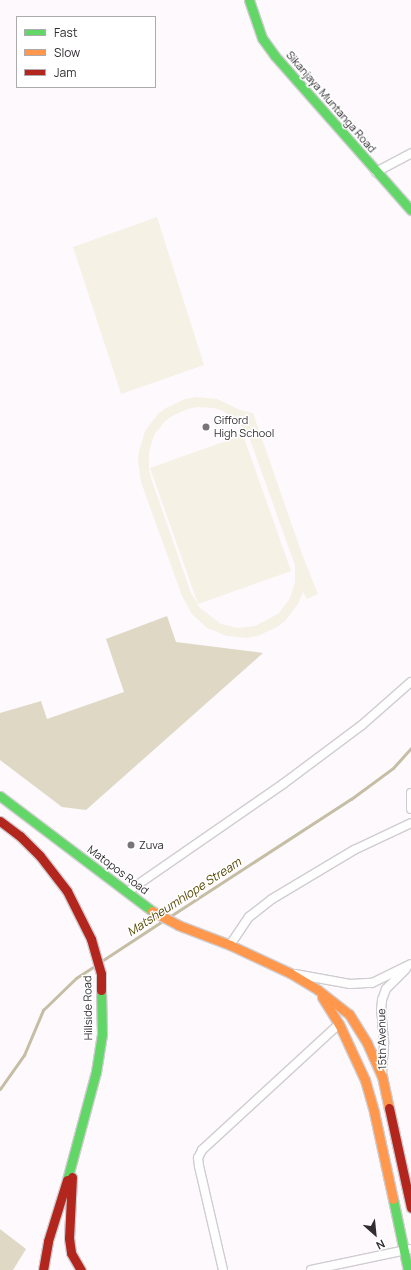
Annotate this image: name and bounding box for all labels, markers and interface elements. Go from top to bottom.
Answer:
legend [16,16,156,88]
text: Fast [54,24,78,41]
text: Slow [54,44,80,61]
street label: Sikanjaya Muntanga Road [283,49,379,155]
text: Jam [54,64,76,81]
place label: Gifford High School [214,414,274,440]
marker: Gifford High School [201,422,211,432]
place label: Zuva [139,838,164,852]
marker: Zuva [126,840,136,850]
street label: Matopos Road [85,843,151,897]
water label: Matsheumhlope Stream [124,855,244,939]
street label: Hillside Road [81,975,95,1041]
street label: 15th Avenue [375,1008,389,1070]
north arrow [355,1214,395,1254]
text: N [374,1237,388,1254]

